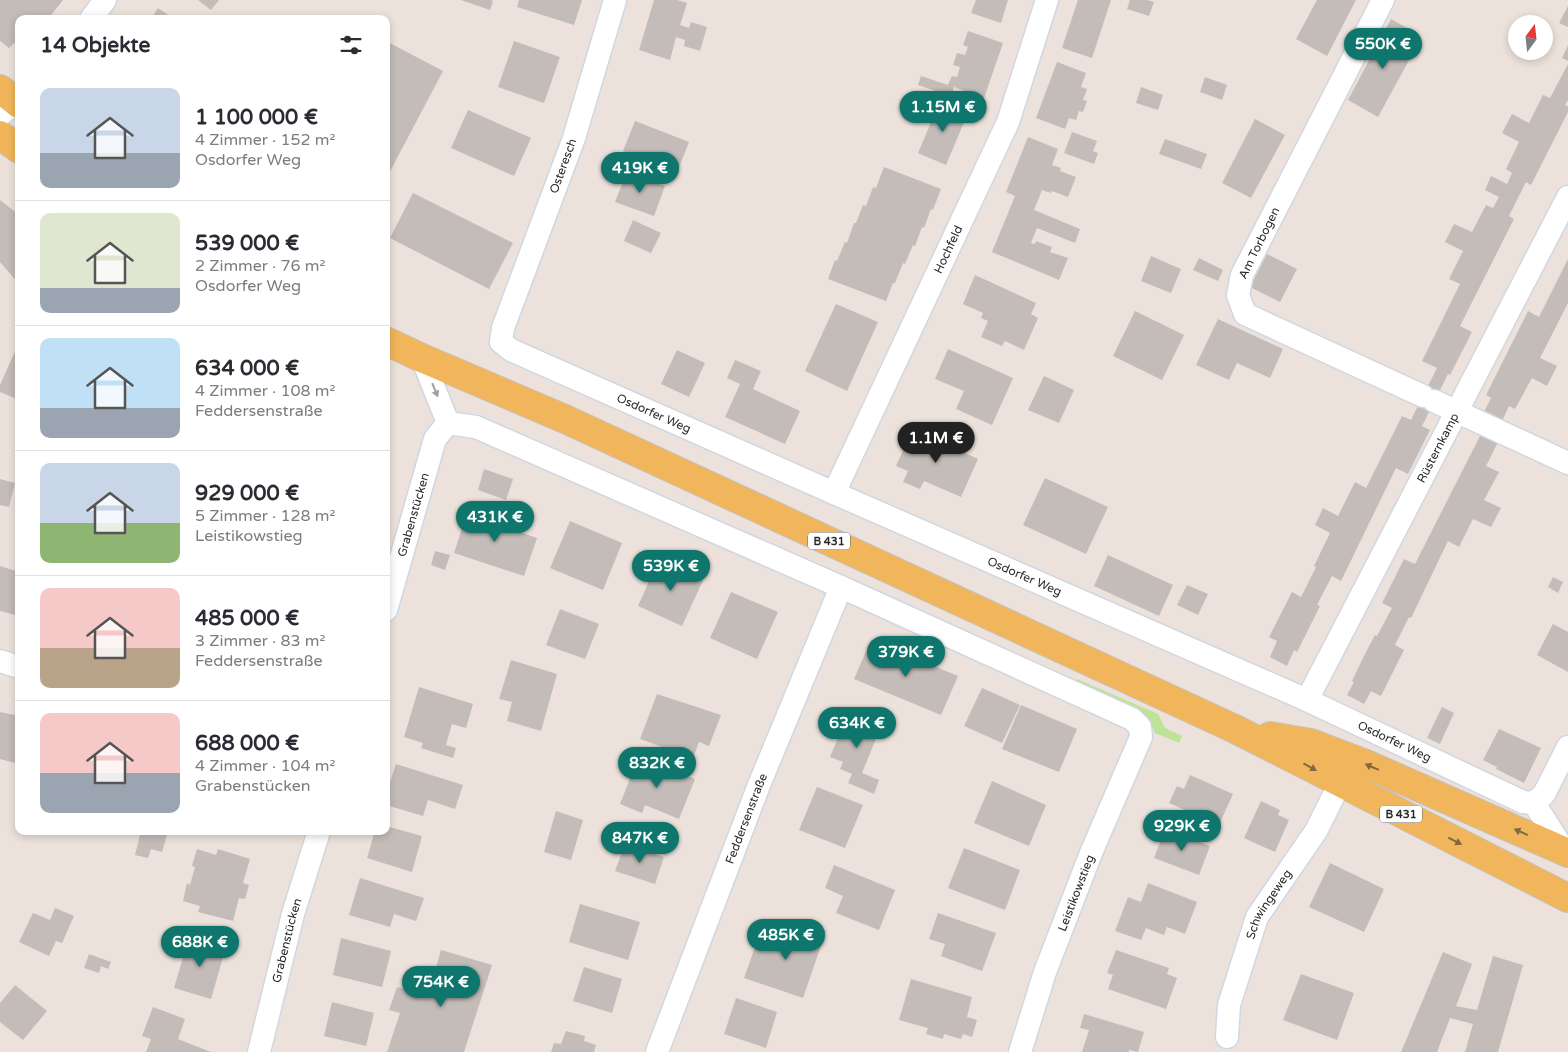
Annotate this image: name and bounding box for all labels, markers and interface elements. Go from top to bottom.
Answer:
north arrow [1508,15,1552,60]
map controls [1508,15,1553,60]
pin: 550K € [1342,28,1424,70]
icon: filters [337,31,365,59]
text: 14 Objekte [40,33,150,58]
text: 550K € [1355,34,1411,54]
pin: 1.15M € [897,90,989,133]
text: 1.15M € [911,97,975,117]
text: 1 100 000 € [195,105,318,130]
icon: home [80,108,140,168]
text: 4 Zimmer · 152 m² [195,130,335,150]
street label: Osteresch [547,137,579,195]
text: Osdorfer Weg [195,150,301,170]
pin: 419K € [599,152,681,194]
text: 419K € [612,158,668,178]
street label: Am Torbogen [1236,205,1282,281]
street label: Hochfeld [931,223,965,276]
text: 539 000 € [195,231,299,256]
icon: home [80,233,140,293]
text: 2 Zimmer · 76 m² [195,256,325,276]
text: Osdorfer Weg [195,276,301,296]
text: 634 000 € [195,356,299,381]
icon: home [80,358,140,418]
text: 4 Zimmer · 108 m² [195,381,335,401]
one-way arrow [431,383,439,398]
street label: Osdorfer Weg [615,391,693,436]
text: Feddersenstraße [195,401,323,421]
street label: Rüsternkamp [1414,411,1462,485]
pin: 1.1M € [895,422,977,464]
text: 1.1M € [909,428,963,448]
street label: Grabenstücken [395,471,432,558]
text: 929 000 € [195,481,299,506]
icon: home [80,483,140,543]
pin: 431K € [454,500,536,543]
text: 5 Zimmer · 128 m² [195,506,335,526]
text: 431K € [467,507,523,527]
text: Leistikowstieg [195,526,303,546]
road number: B 431 [808,532,850,550]
pin: 539K € [630,550,712,592]
street label: Osdorfer Weg [985,554,1064,599]
text: 539K € [643,556,699,576]
text: 485 000 € [195,606,299,631]
icon: home [80,608,140,668]
text: 3 Zimmer · 83 m² [195,631,325,651]
pin: 379K € [865,636,947,678]
text: 379K € [878,642,934,662]
text: Feddersenstraße [195,651,323,671]
pin: 634K € [816,706,898,749]
text: 634K € [829,713,885,733]
street label: Osdorfer Weg [1355,718,1433,765]
text: 688 000 € [195,731,299,756]
icon: home [80,733,140,793]
pin: 832K € [616,746,698,789]
text: 832K € [629,753,685,773]
text: 4 Zimmer · 104 m² [195,756,335,776]
one-way arrow [1304,762,1317,771]
one-way arrow [1365,762,1379,770]
street label: Feddersenstraße [723,771,770,866]
text: Grabenstücken [195,776,311,796]
road number: B 431 [1380,806,1422,822]
pin: 929K € [1141,810,1223,852]
text: 929K € [1154,816,1210,836]
pin: 847K € [599,822,681,864]
one-way arrow [1514,827,1528,835]
text: 847K € [612,828,668,848]
one-way arrow [1448,837,1462,845]
street label: Leistikowstieg [1055,853,1097,933]
street label: Schwingeweg [1243,867,1294,941]
street label: Grabenstücken [269,896,305,984]
pin: 485K € [745,918,827,961]
text: 485K € [758,925,814,945]
pin: 688K € [159,926,241,968]
text: 688K € [172,932,228,952]
pin: 754K € [400,966,482,1008]
text: 754K € [413,972,469,992]

